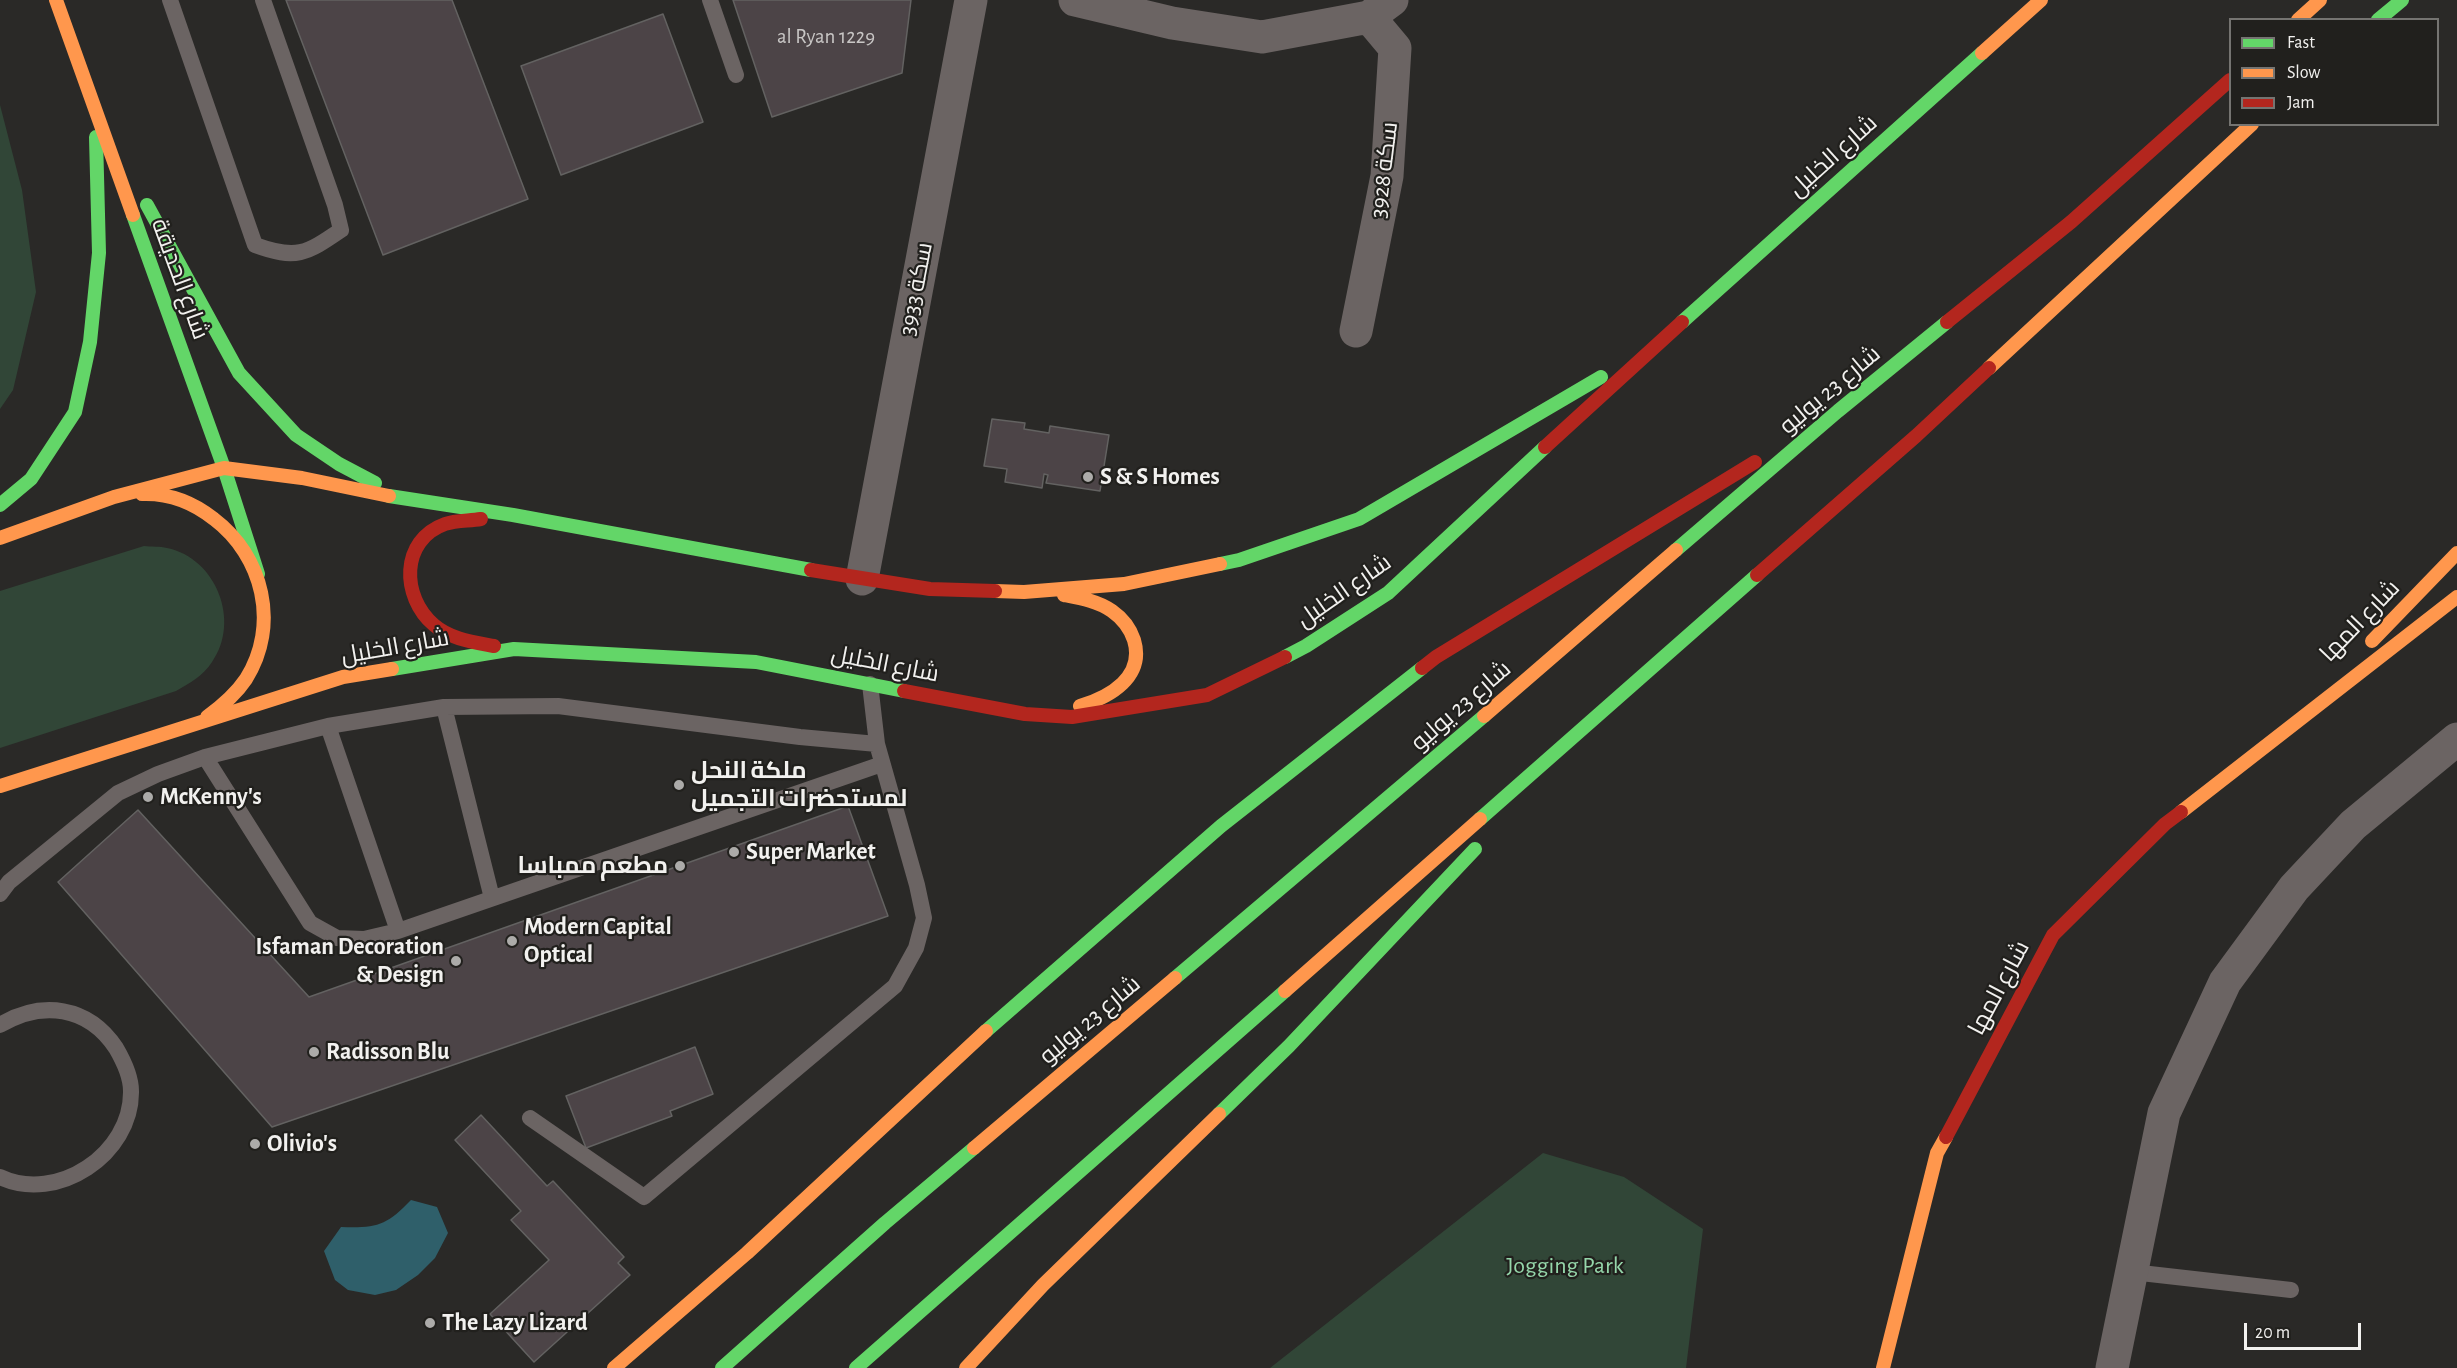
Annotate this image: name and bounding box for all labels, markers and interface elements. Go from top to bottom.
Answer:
legend [2229,18,2439,126]
house number: al Ryan 1229 [777,24,875,50]
text: Fast [2287,34,2315,52]
text: Slow [2287,64,2320,82]
text: Jam [2287,94,2315,112]
street label: شارع الخليل [1783,109,1883,203]
street label: سكة 3928 [1364,120,1404,220]
street label: شارع الحديقة [145,215,215,343]
street label: سكة 3933 [893,240,939,338]
street label: شارع 23 يوليو [1774,339,1886,441]
place label: S & S Homes [1100,463,1220,491]
marker: S & S Homes [1081,470,1095,484]
street label: شارع الخليل [1291,548,1397,634]
street label: شارع المها [2314,574,2406,668]
street label: شارع الخليل [339,623,451,671]
street label: شارع الخليل [829,639,941,689]
street label: شارع 23 يوليو [1405,655,1517,757]
place label: ملكة النحل لمستحضرات التجميل [691,757,907,813]
marker: ملكة النحل لمستحضرات التجميل [672,778,686,792]
place label: McKenny's [160,783,262,811]
marker: McKenny's [141,790,155,804]
place label: Super Market [746,838,876,866]
marker: Super Market [727,845,741,859]
place label: مطعم ممباسا [518,852,668,880]
marker: مطعم ممباسا [673,859,687,873]
place label: Modern Capital Optical [524,913,672,969]
place label: Isfaman Decoration & Design [255,933,444,989]
marker: Modern Capital Optical [505,934,519,948]
street label: شارع المها [1962,936,2036,1040]
marker: Isfaman Decoration & Design [449,954,463,968]
street label: شارع 23 يوليو [1034,969,1146,1071]
place label: Radisson Blu [326,1038,450,1066]
marker: Radisson Blu [307,1045,321,1059]
place label: Olivio's [267,1130,337,1158]
marker: Olivio's [248,1137,262,1151]
park label: Jogging Park [1506,1252,1624,1280]
place label: The Lazy Lizard [442,1309,588,1337]
scale bar [2247,1311,2364,1349]
marker: The Lazy Lizard [423,1316,437,1330]
text: 20 m [2255,1324,2290,1342]

